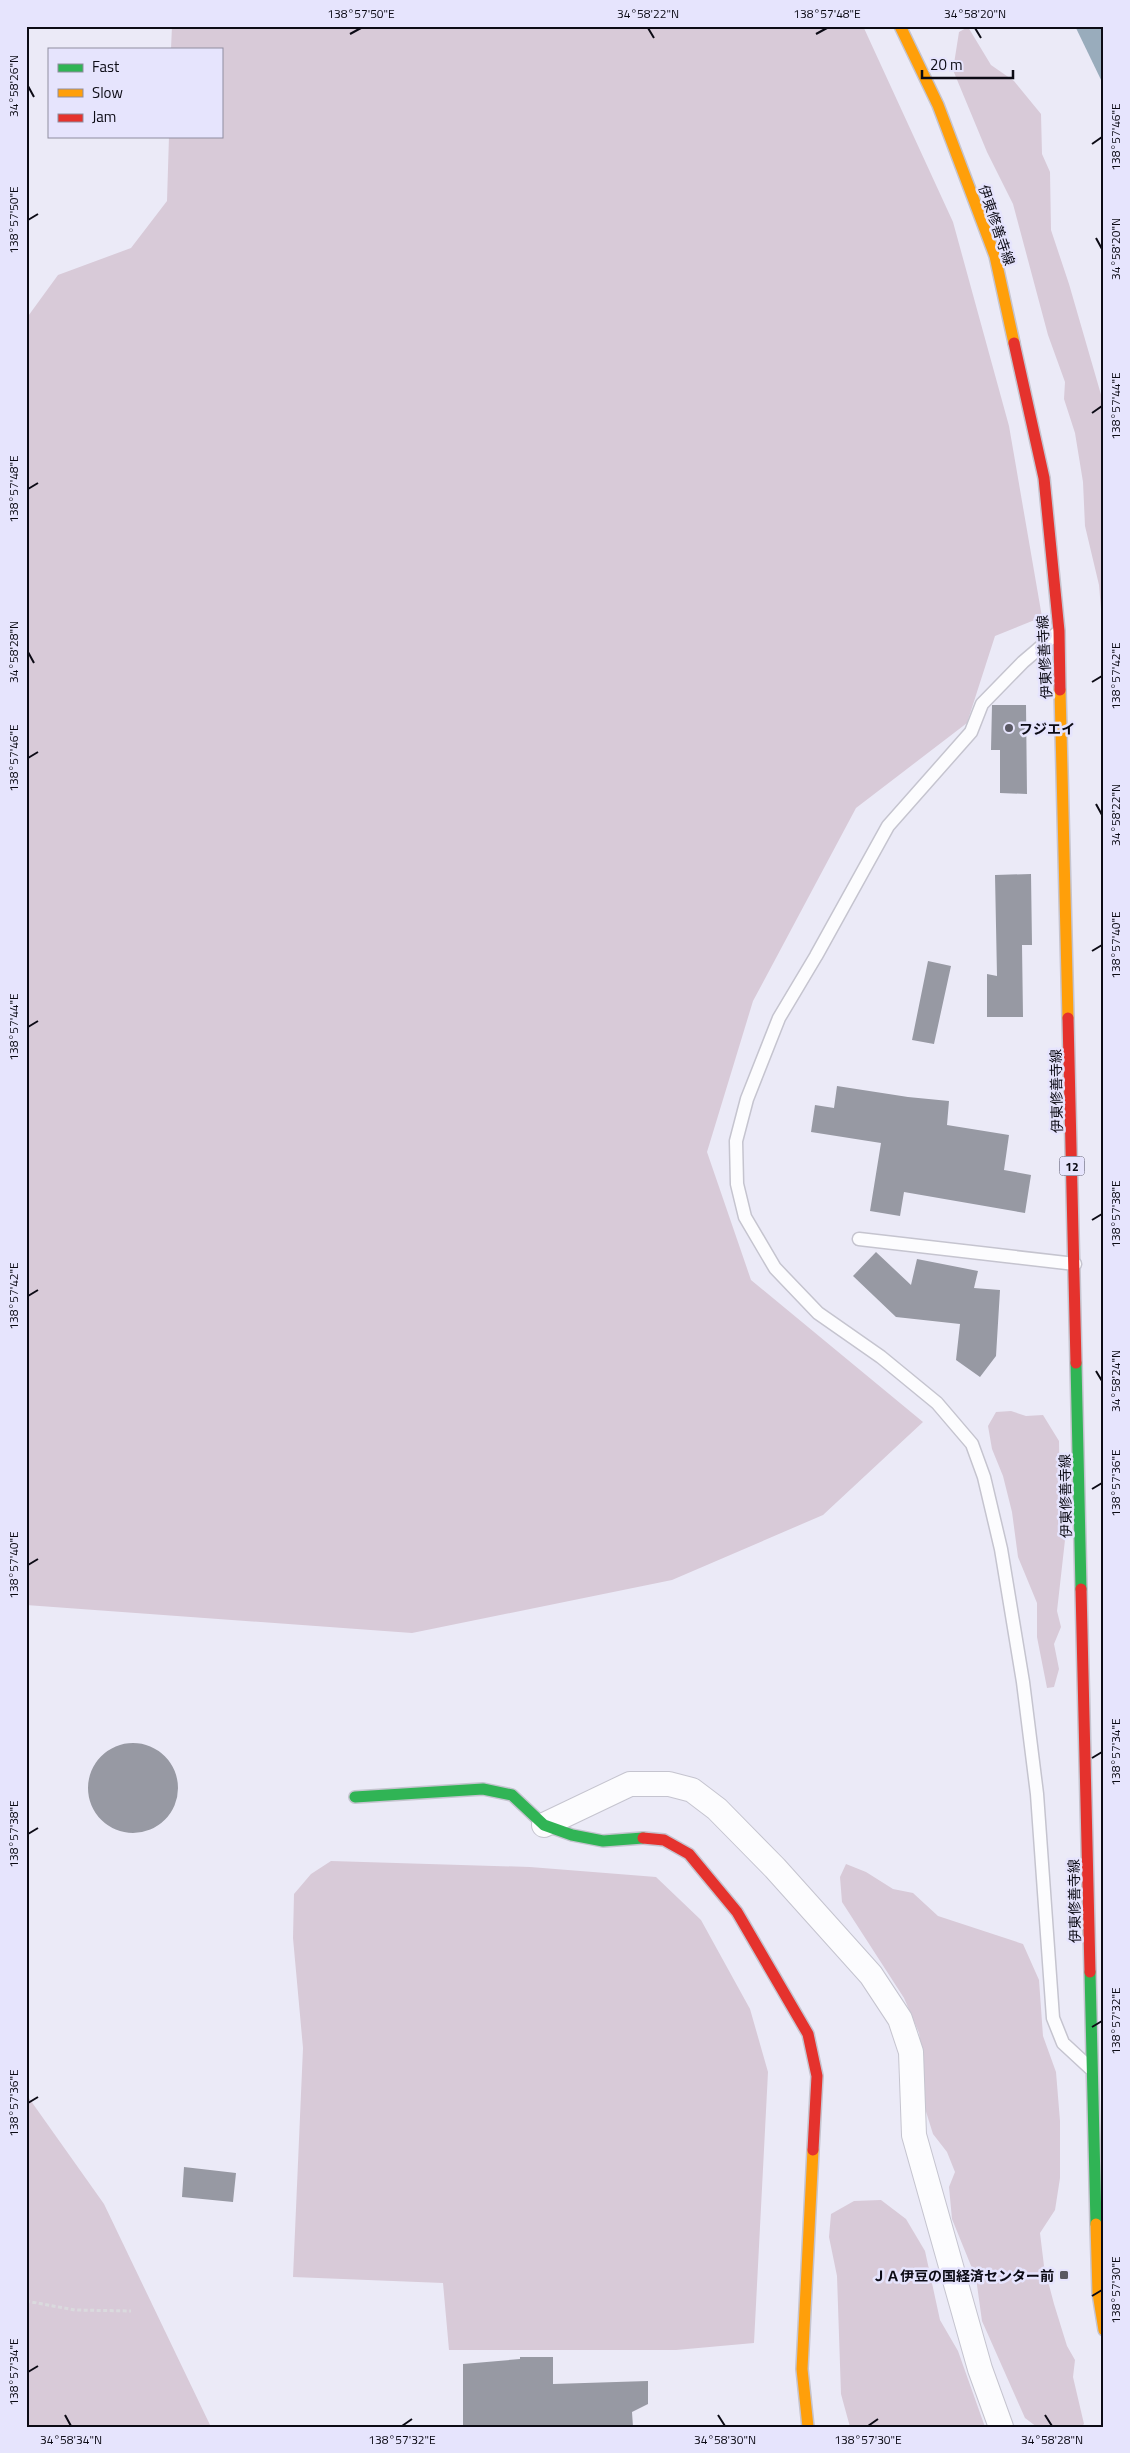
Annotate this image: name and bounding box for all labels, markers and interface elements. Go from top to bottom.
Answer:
text: 138°57'50"E [327,4,395,23]
text: 34°58'22"N [617,4,679,23]
text: 138°57'48"E [793,4,861,23]
text: 34°58'20"N [944,4,1006,23]
legend [48,48,222,138]
scale bar [922,48,1014,80]
text: 20 m [930,53,963,76]
text: 34°58'26"N [4,55,23,117]
text: Fast [92,55,120,78]
text: Slow [92,81,123,104]
text: 138°57'46"E [1106,103,1125,171]
text: Jam [92,105,116,128]
street label: 伊東修善寺線 [973,182,1021,268]
text: 138°57'50"E [4,186,23,254]
text: 34°58'20"N [1106,218,1125,280]
text: 138°57'44"E [1106,372,1125,440]
text: 138°57'48"E [4,455,23,523]
street label: 伊東修善寺線 [1031,615,1057,699]
text: 34°58'28"N [4,621,23,683]
text: 138°57'42"E [1106,642,1125,710]
place label: フジエイ [1019,718,1075,739]
marker: フジエイ [1003,722,1015,734]
text: 138°57'46"E [4,724,23,792]
text: 34°58'22"N [1106,784,1125,846]
text: 138°57'40"E [1106,911,1125,979]
text: 138°57'44"E [4,993,23,1061]
street label: 伊東修善寺線 [1045,1049,1067,1133]
road number: 12 [1060,1156,1084,1176]
text: 138°57'38"E [1106,1180,1125,1248]
text: 138°57'42"E [4,1262,23,1330]
text: 34°58'24"N [1106,1350,1125,1412]
text: 138°57'36"E [1106,1449,1125,1517]
street label: 伊東修善寺線 [1054,1454,1076,1538]
text: 138°57'40"E [4,1531,23,1599]
text: 138°57'34"E [1106,1718,1125,1786]
text: 138°57'38"E [4,1800,23,1868]
street label: 伊東修善寺線 [1063,1859,1085,1943]
text: 138°57'32"E [1106,1987,1125,2055]
text: 138°57'36"E [4,2069,23,2137]
text: 138°57'30"E [1106,2256,1125,2324]
place label: ＪＡ伊豆の国経済センター前 [872,2265,1054,2286]
marker: ＪＡ伊豆の国経済センター前 [1058,2269,1070,2281]
text: 138°57'34"E [4,2338,23,2406]
text: 34°58'34"N [40,2430,102,2449]
text: 138°57'32"E [368,2430,436,2449]
text: 34°58'30"N [694,2430,756,2449]
text: 138°57'30"E [834,2430,902,2449]
text: 34°58'28"N [1021,2430,1083,2449]

